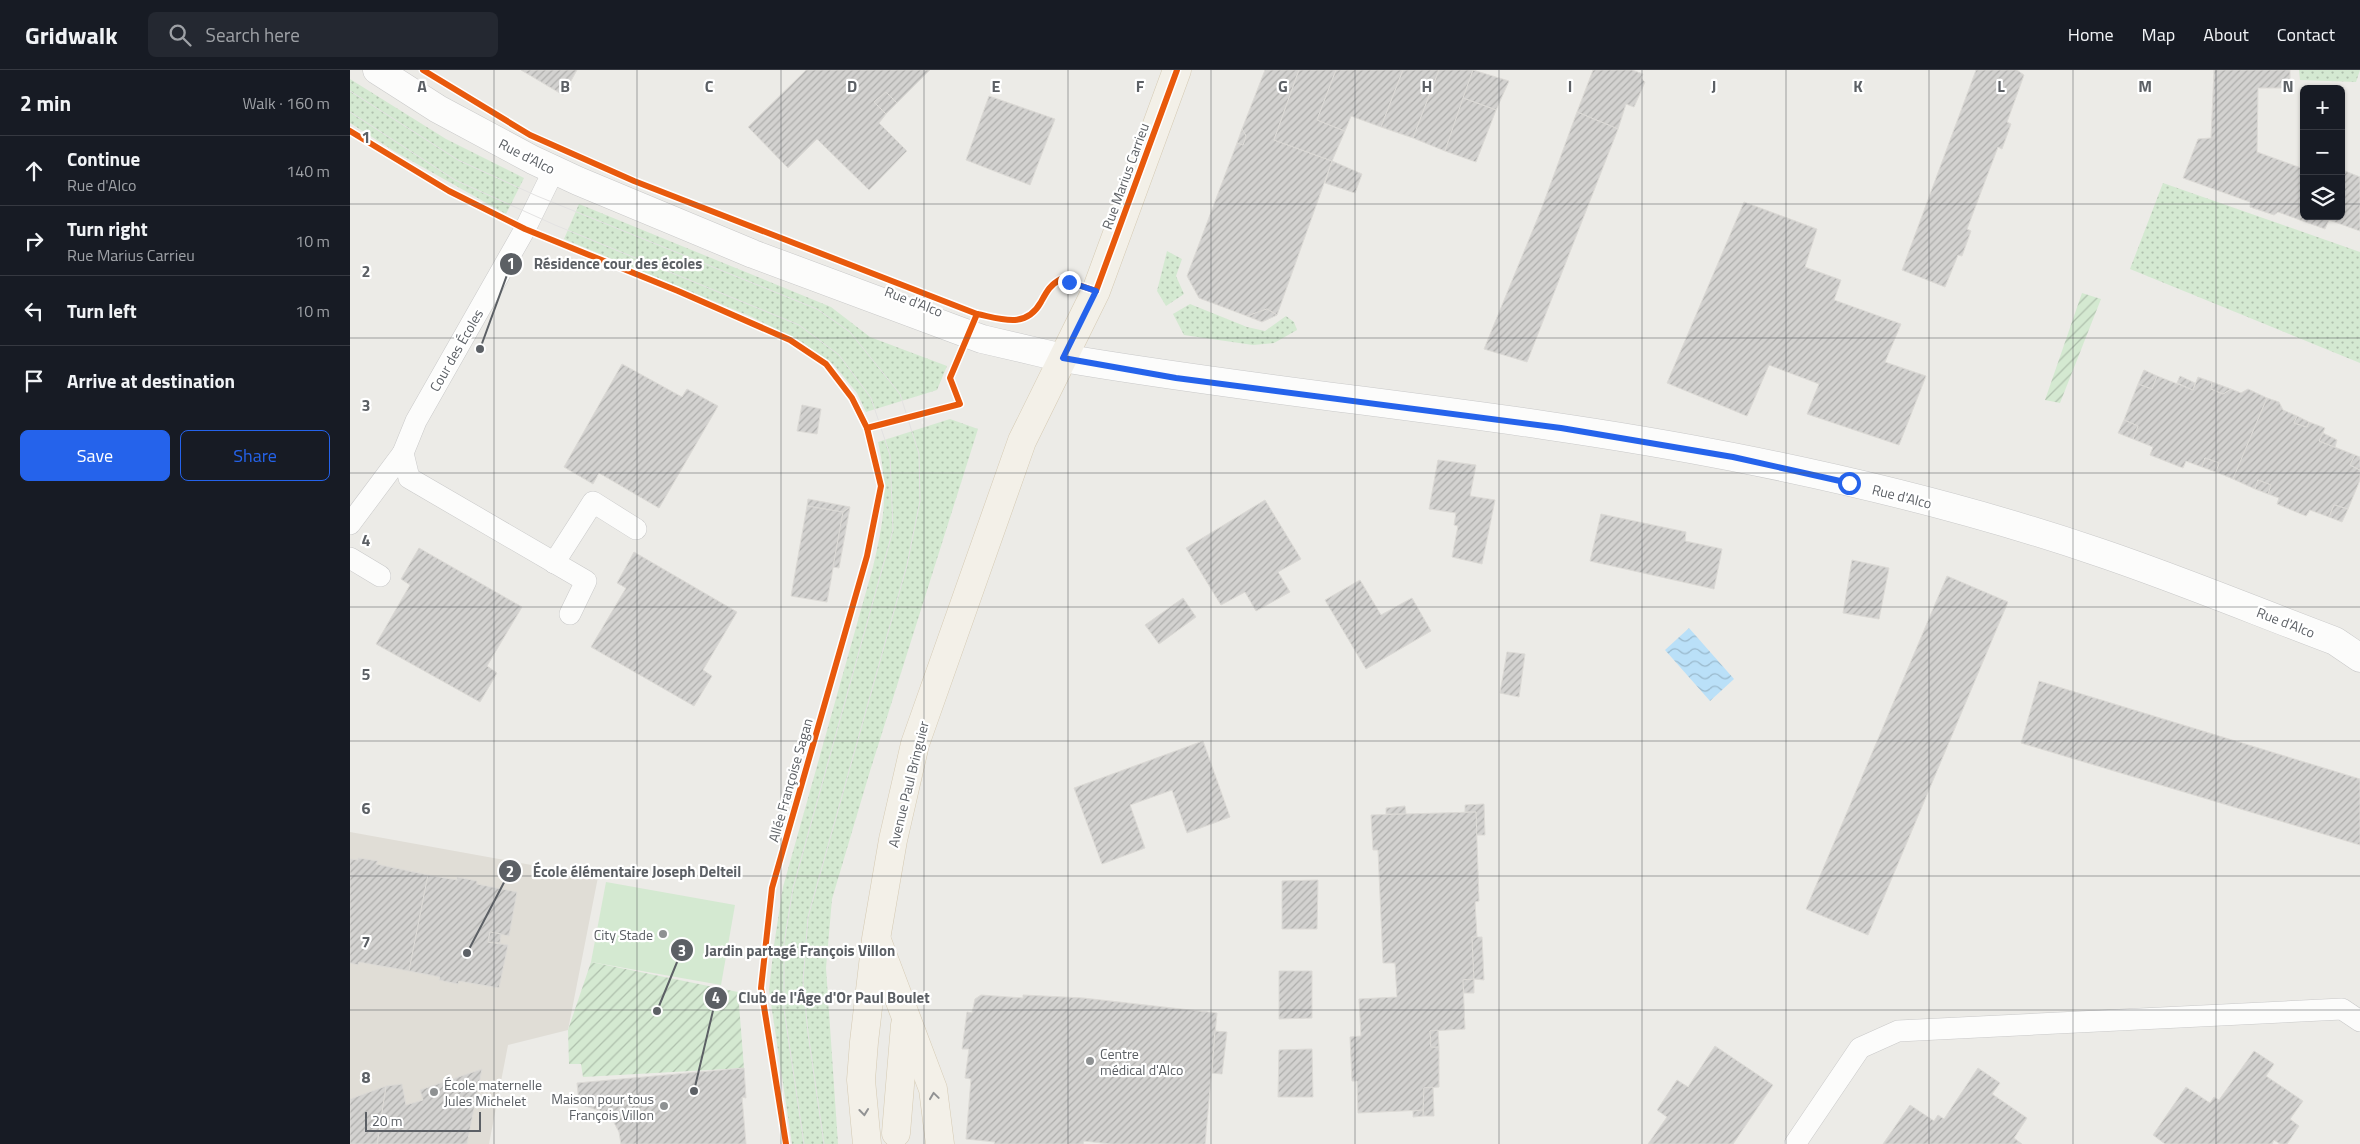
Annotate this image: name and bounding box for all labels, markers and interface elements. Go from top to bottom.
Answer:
search box [148,12,498,57]
text: Gridwalk [25,17,118,53]
text: Search here [206,20,300,49]
icon: search [166,21,194,49]
text: Home [2068,21,2114,48]
text: Map [2142,21,2175,48]
text: About [2203,21,2249,48]
text: Contact [2277,21,2335,48]
text: A [417,74,427,98]
text: B [560,74,570,98]
text: C [705,74,714,98]
text: D [847,74,857,98]
text: E [992,74,1001,98]
text: F [1136,74,1145,98]
text: G [1278,74,1288,98]
text: H [1422,74,1432,98]
text: I [1568,74,1572,98]
text: J [1712,74,1716,98]
text: K [1853,74,1863,98]
text: L [1997,74,2005,98]
text: M [2138,74,2152,98]
text: N [2282,74,2294,98]
map controls [2300,85,2345,220]
button: + [2300,85,2345,130]
text: 2 min [20,87,71,119]
text: Walk · 160 m [242,91,330,115]
street label: Rue Marius Carrieu [1096,120,1154,232]
text: 1 [362,125,370,149]
button: − [2300,130,2345,175]
street label: Rue d'Alco [495,133,559,179]
text: Continue [67,144,140,173]
icon: ahead [20,157,48,185]
text: 140 m [286,159,330,183]
text: Rue d'Alco [67,173,137,197]
button: layers [2300,175,2345,220]
text: Turn right [67,214,148,243]
icon: right [20,227,48,255]
text: 10 m [295,229,330,253]
text: Rue Marius Carrieu [67,243,195,267]
callout: Résidence cour des écoles [499,249,712,279]
text: 1 [507,252,515,275]
text: Résidence cour des écoles [534,252,702,275]
text: 2 [362,259,370,283]
route end [1058,271,1081,294]
street label: Rue d'Alco [882,280,946,322]
text: Turn left [67,296,137,325]
icon: left [20,297,48,325]
text: 10 m [295,299,330,323]
street label: Cour des Écoles [424,305,488,395]
text: Arrive at destination [67,366,235,395]
icon: arrive [20,367,48,395]
text: 3 [362,393,370,417]
button: Save [20,430,170,481]
button: Share [180,430,330,481]
route start [1838,472,1861,495]
street label: Rue d'Alco [1870,478,1934,514]
text: 4 [362,528,371,552]
street label: Rue d'Alco [2254,601,2318,643]
text: 5 [362,662,371,686]
street label: Allée Françoise Sagan [762,716,818,844]
street label: Avenue Paul Bringuier [882,718,934,849]
text: 6 [362,796,371,820]
callout: École élémentaire Joseph Delteil [498,856,751,886]
text: 2 [506,860,514,883]
text: École élémentaire Joseph Delteil [533,860,741,883]
place label: City Stade [594,924,653,945]
marker: City Stade [657,928,669,940]
text: 7 [362,930,370,954]
callout: Jardin partagé François Villon [670,935,905,965]
text: 3 [678,939,686,962]
text: Jardin partagé François Villon [705,939,895,962]
callout: Club de l'Âge d'Or Paul Boulet [703,983,939,1013]
text: 4 [712,986,720,1009]
text: Club de l'Âge d'Or Paul Boulet [738,986,930,1009]
place label: Centre médical d'Alco [1100,1043,1183,1080]
marker: Centre médical d'Alco [1084,1055,1096,1067]
text: 8 [362,1065,371,1089]
place label: École maternelle Jules Michelet [444,1074,542,1111]
marker: École maternelle Jules Michelet [428,1086,440,1098]
place label: Maison pour tous François Villon [551,1088,654,1125]
one-way arrow [929,1091,940,1099]
marker: Maison pour tous François Villon [658,1100,670,1112]
one-way arrow [858,1108,869,1116]
scale bar [365,1109,481,1132]
text: 20 m [372,1110,402,1131]

